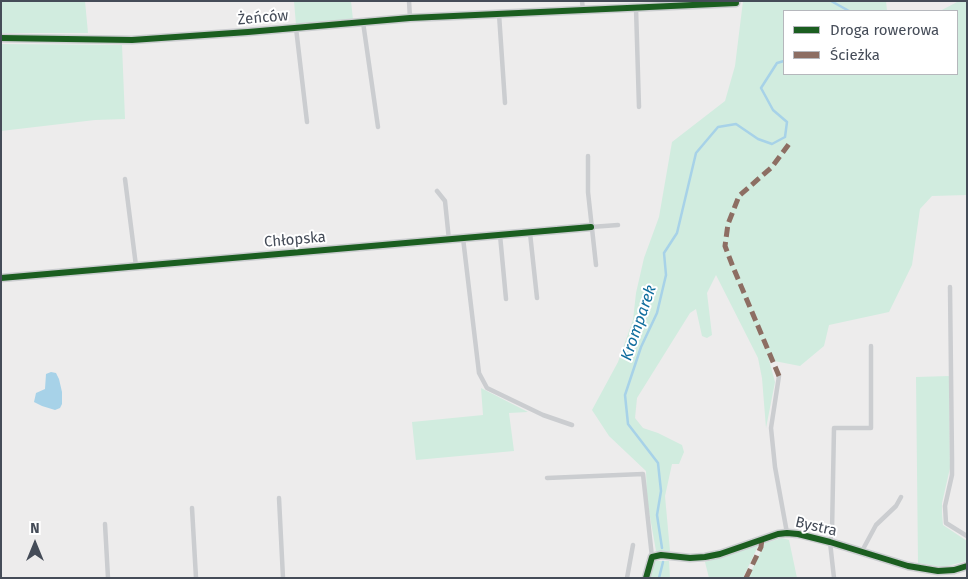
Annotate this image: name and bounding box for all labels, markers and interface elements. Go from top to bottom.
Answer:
street label: Żeńców [237,7,289,29]
legend [783,10,958,75]
text: Droga rowerowa [830,21,939,39]
text: Ścieżka [830,46,880,64]
street label: Chłopska [263,228,327,252]
water label: Kromparek [617,283,661,363]
street label: Bystra [793,513,839,541]
north arrow [10,519,60,569]
text: N [30,520,40,537]

